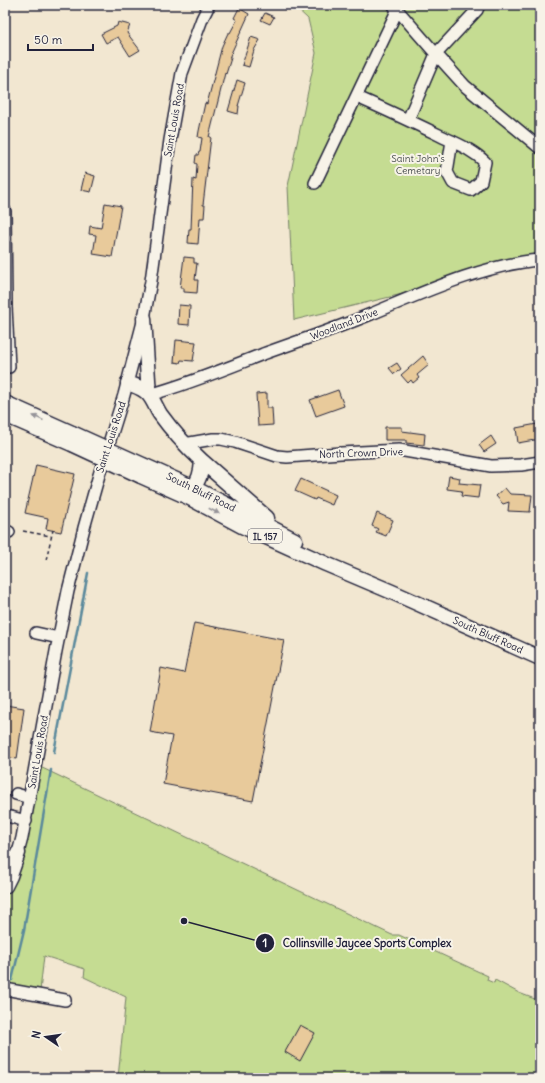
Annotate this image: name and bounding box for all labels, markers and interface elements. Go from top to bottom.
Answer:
scale bar [28,26,93,52]
text: 50 m [34,32,63,47]
street label: Saint Louis Road [161,82,187,158]
park label: Saint John's Cemetary [391,152,445,177]
street label: Woodland Drive [308,305,380,343]
street label: Saint Louis Road [93,400,129,474]
one-way arrow [33,415,44,421]
street label: North Crown Drive [319,445,403,461]
street label: South Bluff Road [164,470,238,514]
one-way arrow [208,507,219,514]
road number: IL 157 [248,529,282,543]
street label: South Bluff Road [451,614,525,656]
street label: Saint Louis Road [25,714,51,790]
callout: Collinsville Jaycee Sports Complex [255,931,459,954]
text: 1 [263,935,267,950]
text: Collinsville Jaycee Sports Complex [283,936,452,951]
north arrow [26,1017,66,1057]
text: N [29,1029,44,1040]

